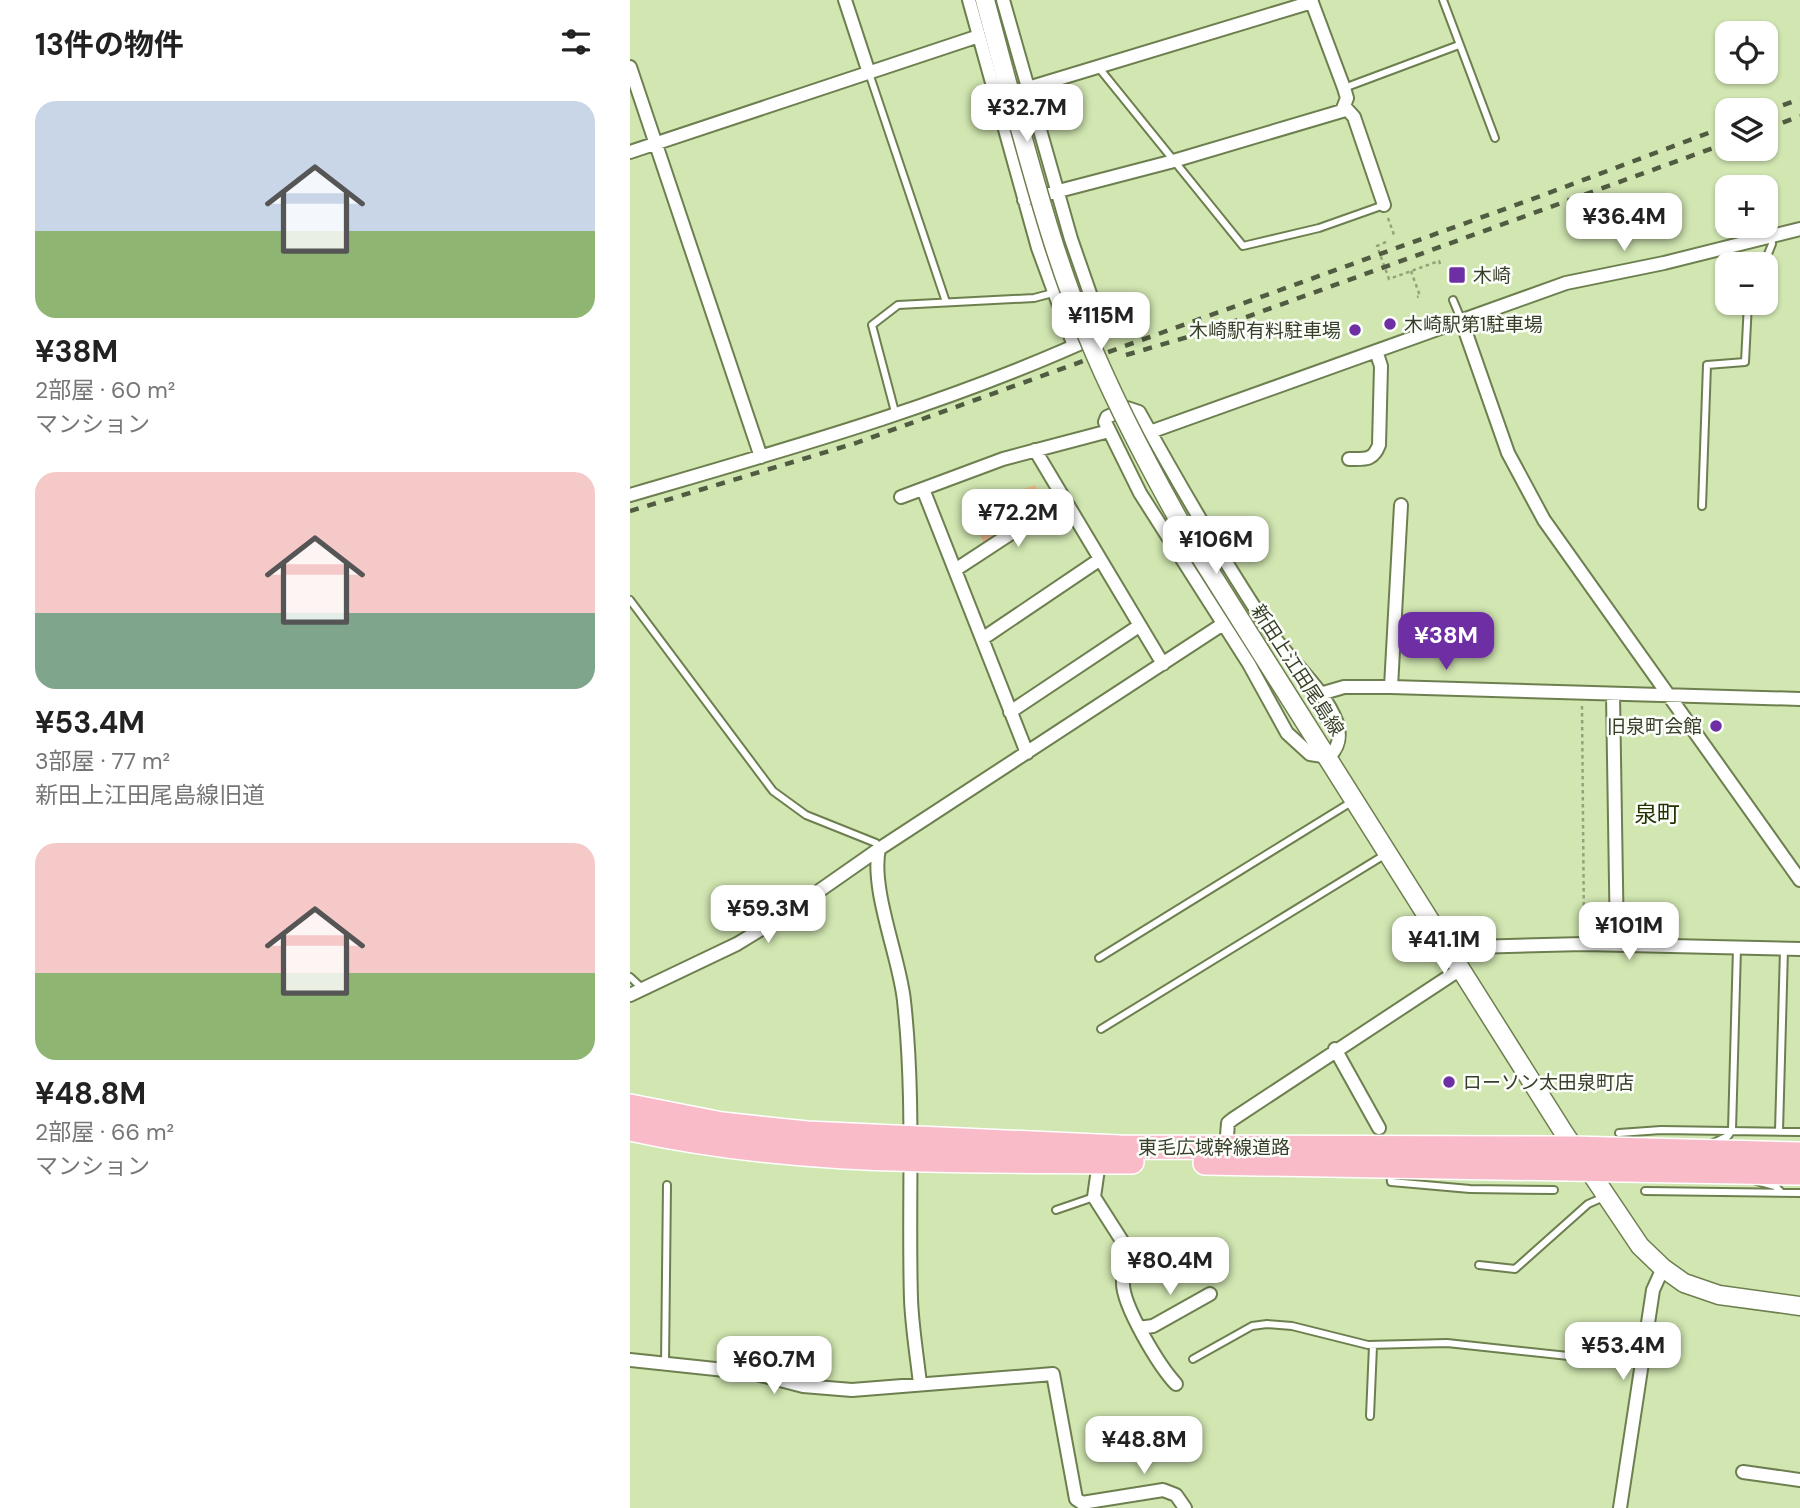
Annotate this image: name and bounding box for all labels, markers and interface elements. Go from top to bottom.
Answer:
map controls [1715,21,1778,315]
button: locate [1715,21,1778,84]
icon: filters [557,23,595,61]
text: 13件の物件 [35,25,184,64]
pin: ¥32.7M [970,85,1084,144]
text: ¥32.7M [987,92,1067,122]
button: layers [1715,98,1778,161]
icon: home [252,146,378,272]
button: + [1715,175,1778,238]
pin: ¥36.4M [1567,194,1681,253]
text: ¥36.4M [1582,201,1666,231]
button: − [1715,252,1778,315]
place label: 木崎 [1473,263,1511,288]
marker: 木崎 [1447,265,1467,285]
pin: ¥115M [1052,292,1150,352]
text: ¥115M [1068,300,1134,330]
place label: 木崎駅第1駐車場 [1404,312,1543,337]
marker: 木崎駅第1駐車場 [1382,316,1398,332]
place label: 木崎駅有料駐車場 [1189,318,1341,343]
marker: 木崎駅有料駐車場 [1347,322,1363,338]
text: ¥38M [35,332,118,371]
text: 2部屋 · 60 m² [35,375,175,405]
text: マンション [35,409,150,439]
pin: ¥72.2M [961,490,1075,549]
text: ¥72.2M [978,497,1058,527]
pin: ¥106M [1167,516,1265,576]
icon: home [252,517,378,643]
text: ¥106M [1179,524,1253,554]
street label: 新田上江田尾島線 [1246,600,1349,741]
pin: ¥38M [1405,612,1487,672]
text: ¥38M [1414,620,1478,650]
text: ¥53.4M [35,703,145,742]
place label: 旧泉町会館 [1607,714,1702,739]
marker: 旧泉町会館 [1708,718,1724,734]
text: 3部屋 · 77 m² [35,746,170,776]
text: 新田上江田尾島線旧道 [35,780,265,810]
district label: 泉町 [1634,799,1680,829]
pin: ¥59.3M [711,886,825,945]
icon: home [252,888,378,1014]
text: ¥59.3M [727,893,809,923]
pin: ¥101M [1580,902,1678,962]
text: ¥101M [1595,910,1663,940]
pin: ¥41.1M [1387,916,1501,976]
text: ¥41.1M [1408,924,1480,954]
place label: ローソン太田泉町店 [1463,1070,1634,1095]
text: ¥48.8M [35,1074,146,1113]
marker: ローソン太田泉町店 [1441,1074,1457,1090]
text: 2部屋 · 66 m² [35,1117,174,1147]
street label: 東毛広域幹線道路 [1138,1135,1290,1160]
text: マンション [35,1151,150,1181]
pin: ¥80.4M [1113,1238,1227,1297]
text: ¥80.4M [1127,1245,1213,1275]
pin: ¥53.4M [1566,1322,1680,1382]
text: ¥53.4M [1581,1330,1665,1360]
pin: ¥60.7M [717,1336,831,1396]
text: ¥60.7M [733,1344,815,1374]
pin: ¥48.8M [1087,1416,1201,1476]
text: ¥48.8M [1101,1424,1187,1454]

